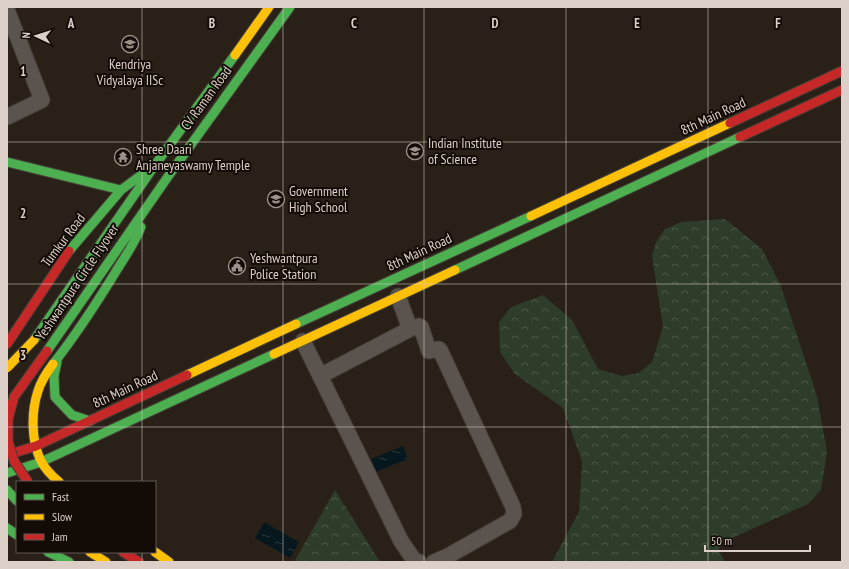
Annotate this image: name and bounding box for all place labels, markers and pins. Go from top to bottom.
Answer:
school or university icon: Kendriya Vidyalaya IISc [120,34,140,54]
place label: Kendriya Vidyalaya IISc [96,55,163,89]
place label: Indian Institute of Science [428,134,502,168]
place label: Shree Daari Anjaneyaswamy Temple [136,140,250,174]
school or university icon: Indian Institute of Science [405,141,425,161]
temple icon: Shree Daari Anjaneyaswamy Temple [113,147,133,167]
place label: Government High School [289,182,348,216]
school or university icon: Government High School [266,189,286,209]
place label: Yeshwantpura Police Station [250,249,318,283]
public building icon: Yeshwantpura Police Station [227,256,247,276]

